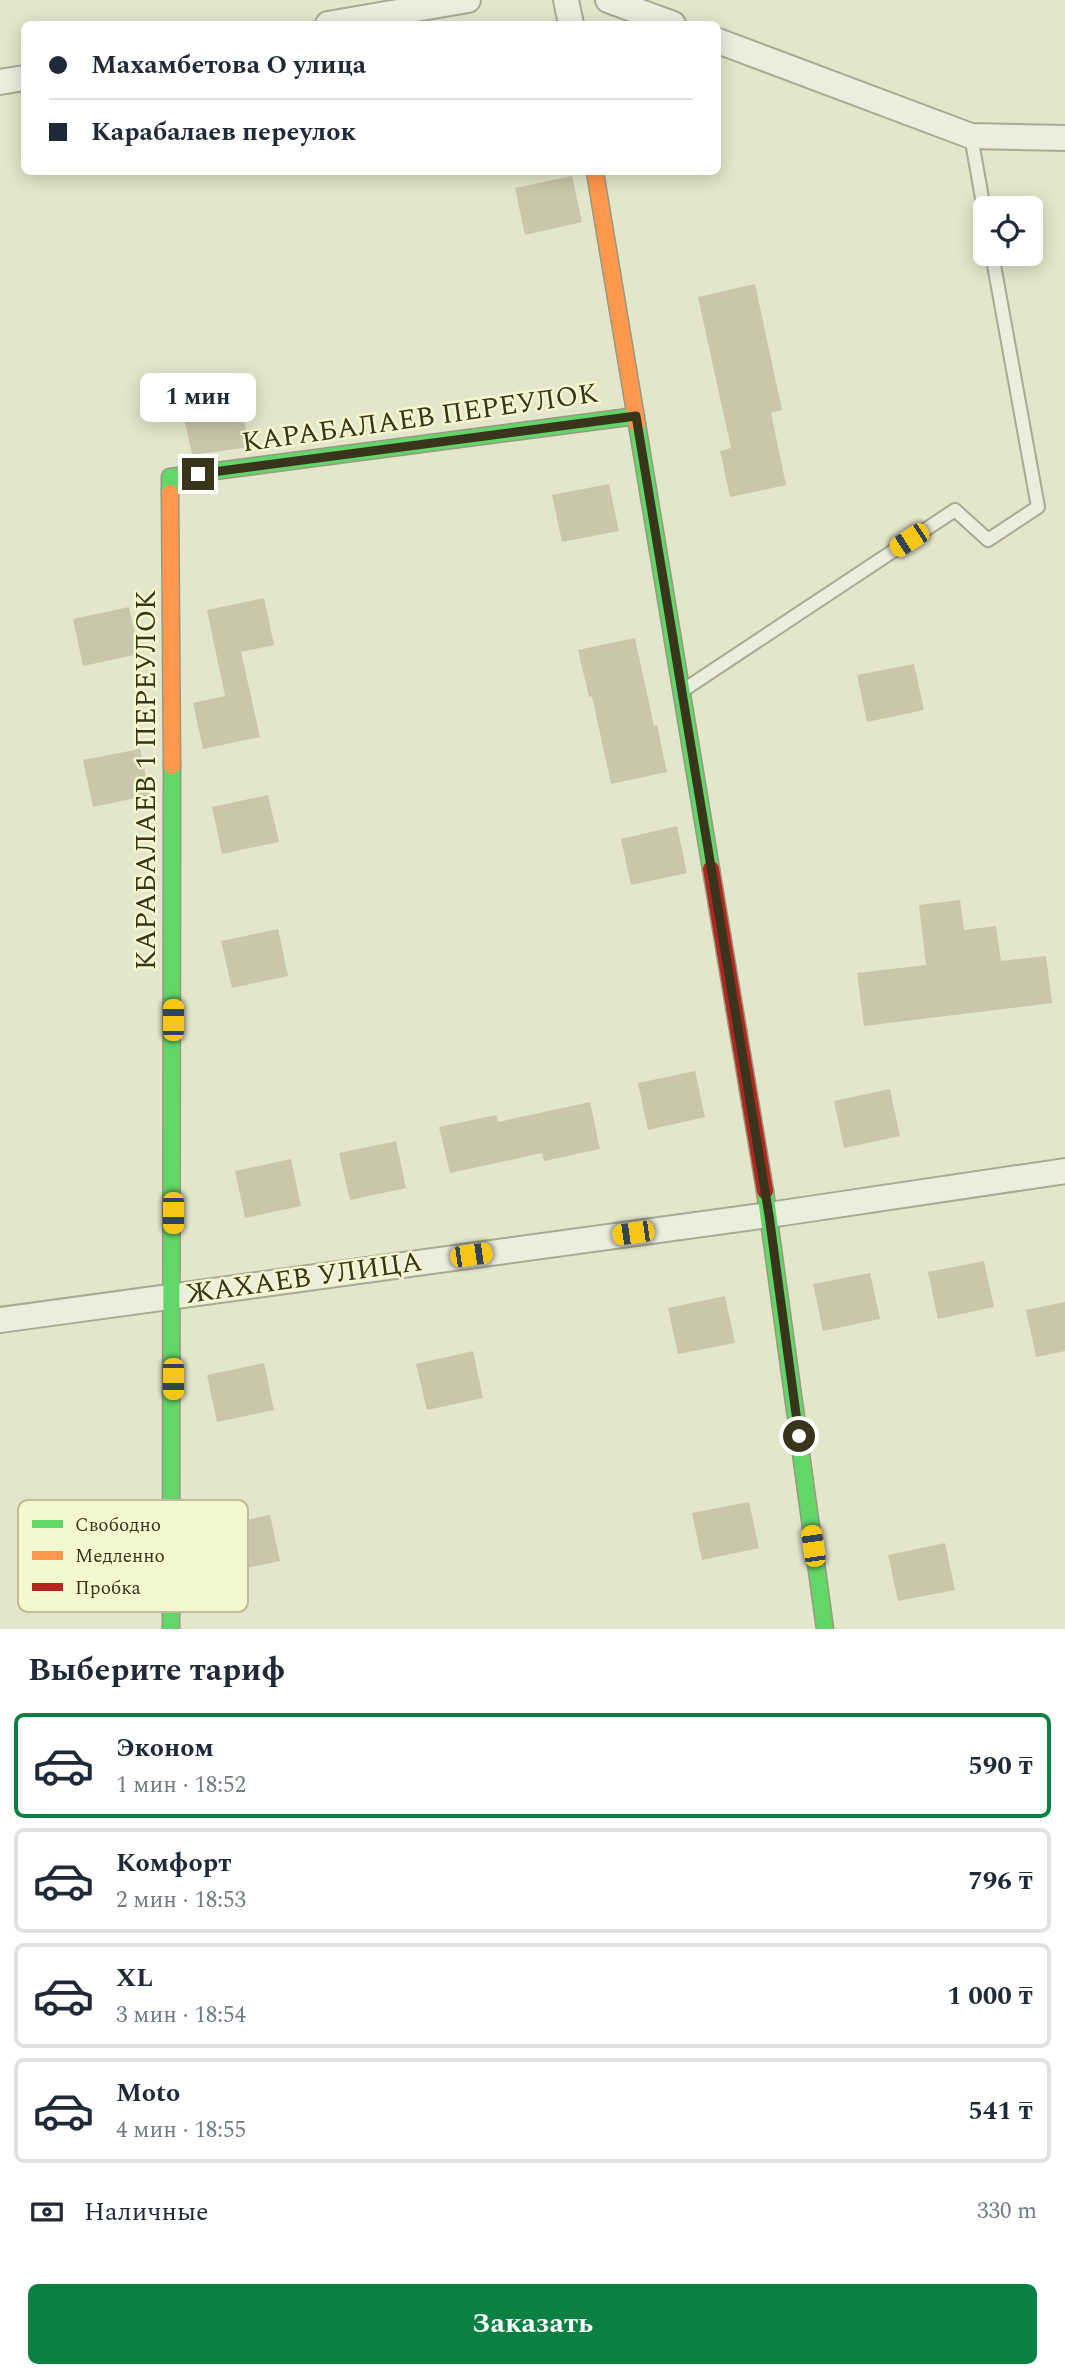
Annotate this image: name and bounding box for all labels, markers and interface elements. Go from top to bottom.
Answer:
text: Махамбетова О улица [91,45,366,85]
text: Карабалаев переулок [91,112,356,152]
map controls [973,196,1043,266]
button: locate [973,196,1043,266]
callout: 1 мин [140,372,256,421]
street label: КАРАБАЛАЕВ ПЕРЕУЛОК [239,372,601,464]
text: 1 мин [166,380,230,415]
route end [182,458,214,490]
car [886,520,933,560]
street label: КАРАБАЛАЕВ 1 ПЕРЕУЛОК [125,590,168,970]
car [163,999,184,1041]
car [163,1192,184,1234]
car [611,1220,656,1246]
street label: ЖАХАЕВ УЛИЦА [183,1240,425,1316]
car [449,1242,494,1268]
car [163,1358,184,1400]
route start [783,1420,815,1452]
legend [18,1500,248,1612]
text: Свободно [75,1511,161,1540]
car [800,1524,827,1568]
text: Медленно [75,1542,165,1571]
text: Пробка [75,1574,142,1603]
text: Выберите тариф [28,1646,285,1695]
text: Эконом [116,1728,214,1768]
icon: car [32,1734,95,1797]
text: 590 ₸ [968,1746,1033,1786]
text: 1 мин · 18:52 [116,1768,246,1803]
text: Комфорт [116,1843,231,1883]
icon: car [32,1849,95,1912]
text: 796 ₸ [968,1861,1033,1901]
text: 2 мин · 18:53 [116,1883,246,1918]
text: XL [116,1958,153,1998]
icon: car [32,1964,95,2027]
text: 1 000 ₸ [947,1976,1033,2016]
text: 3 мин · 18:54 [116,1998,246,2033]
text: Moto [116,2073,180,2113]
icon: car [32,2079,95,2142]
text: 541 ₸ [968,2091,1033,2131]
text: 4 мин · 18:55 [116,2113,246,2148]
text: Наличные [84,2192,209,2232]
icon: cash [28,2193,66,2231]
text: 330 m [977,2194,1037,2229]
button: Заказать [28,2284,1037,2364]

